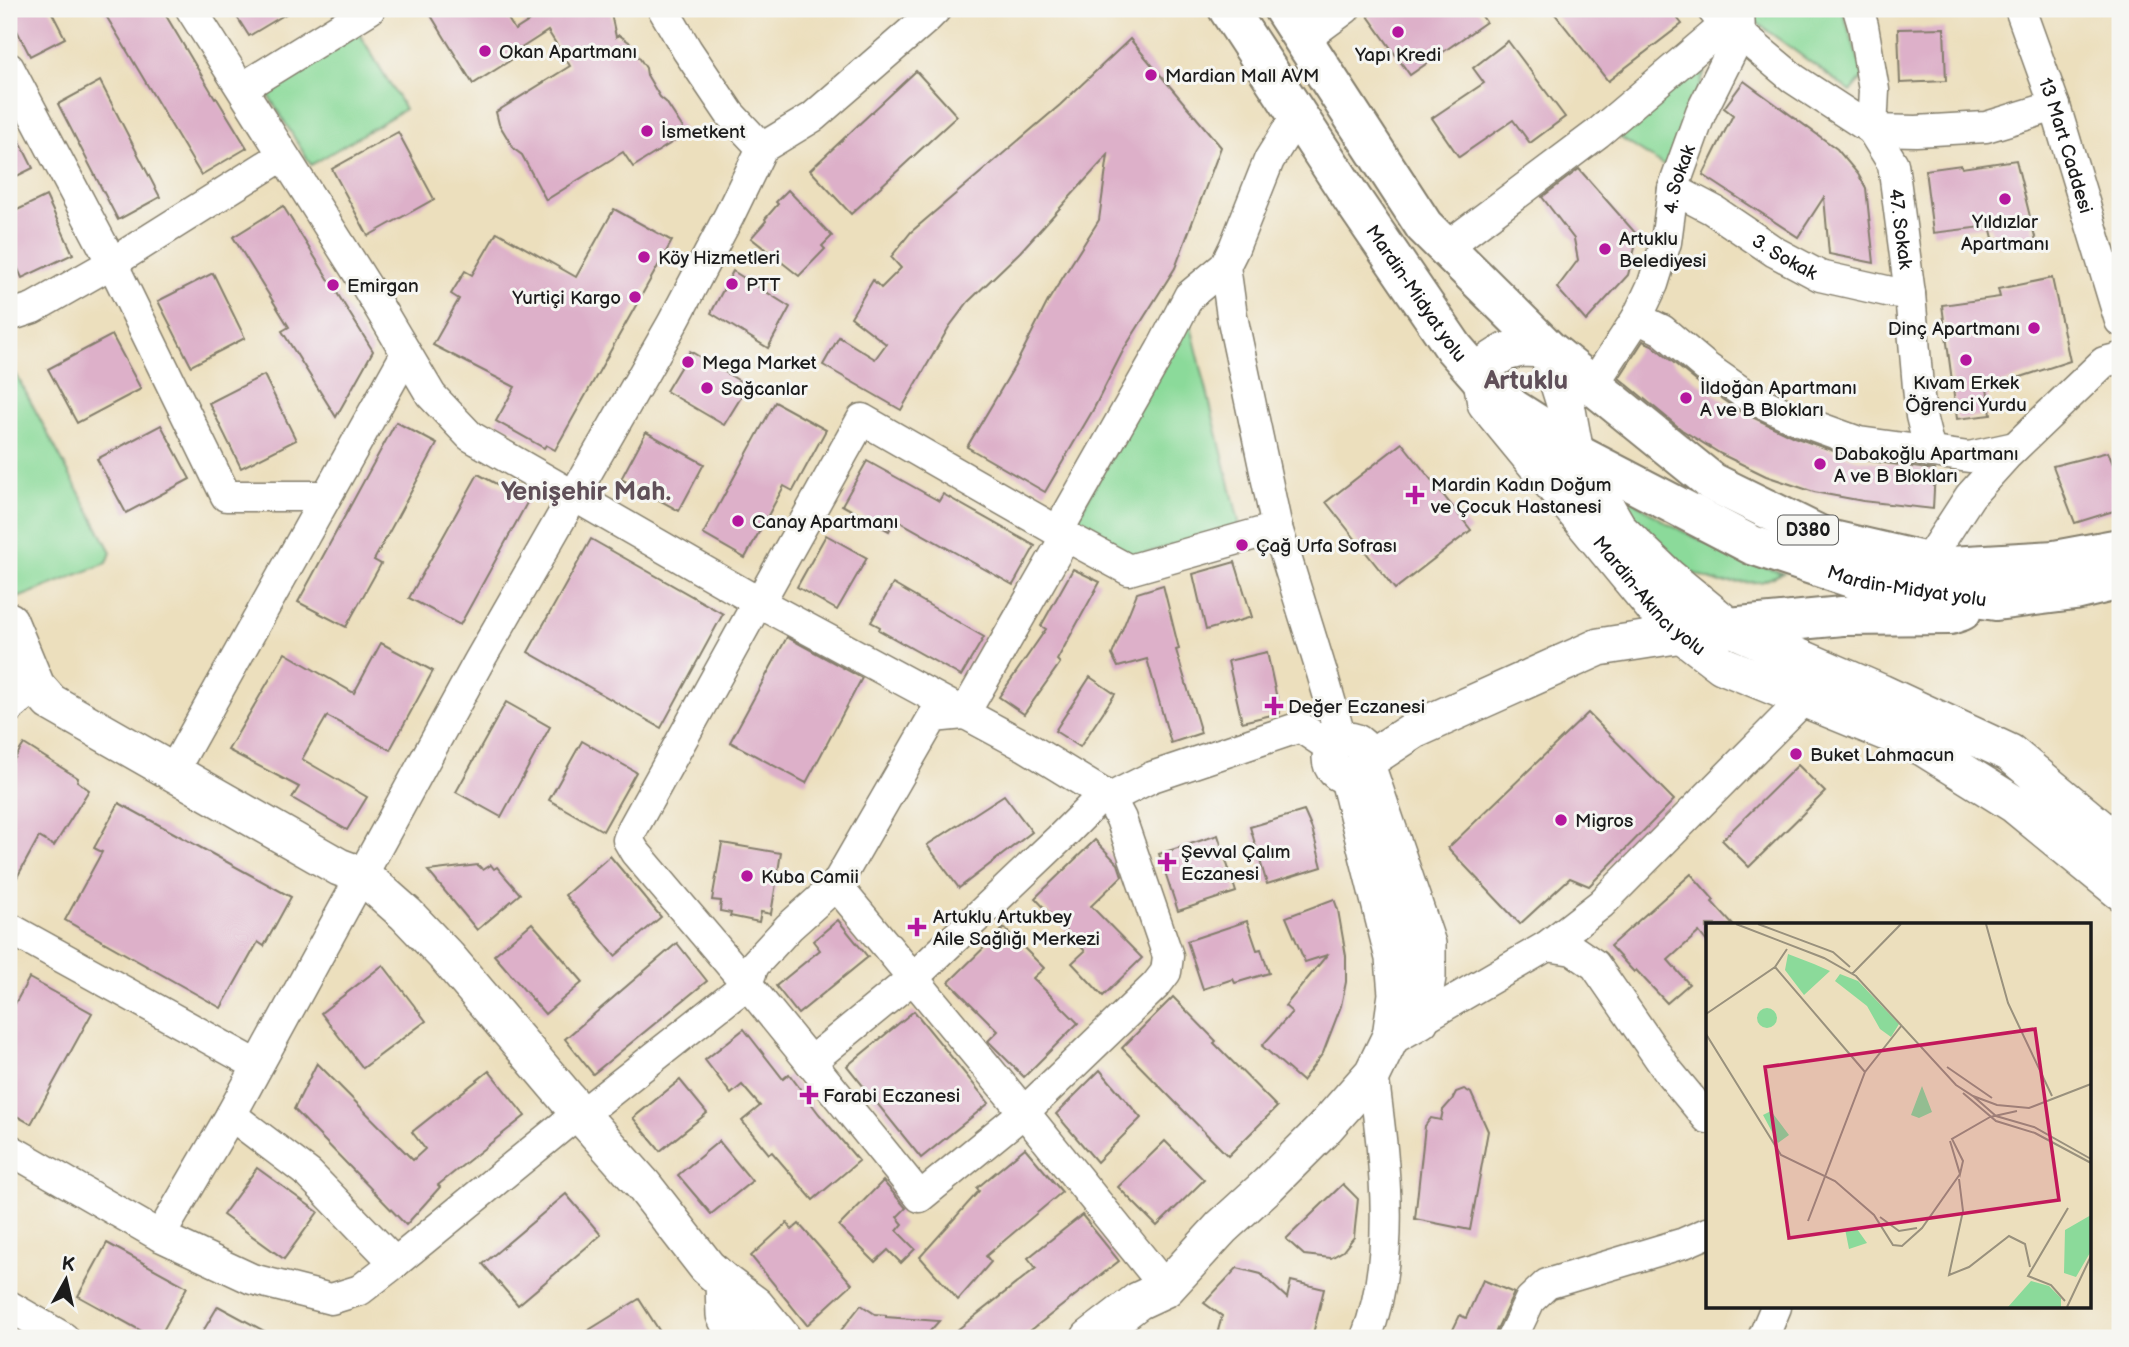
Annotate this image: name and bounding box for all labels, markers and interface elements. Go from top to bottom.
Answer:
marker: Yapı Kredi [1390,24,1406,40]
place label: Okan Apartmanı [499,41,637,64]
marker: Okan Apartmanı [477,43,493,59]
place label: Yapı Kredi [1354,44,1441,67]
place label: Mardian Mall AVM [1165,65,1319,88]
marker: Mardian Mall AVM [1143,67,1159,83]
street label: 13 Mart Caddesi [2033,75,2097,216]
place label: İsmetkent [661,121,746,144]
marker: İsmetkent [639,123,655,139]
street label: 4. Sokak [1660,141,1701,215]
street label: 47. Sokak [1883,187,1917,271]
marker: Yıldızlar Apartmanı [1997,191,2013,207]
place label: Yıldızlar Apartmanı [1961,211,2049,256]
street label: Mardin-Midyat yolu [1360,221,1471,367]
place label: Artuklu Belediyesi [1619,228,1707,273]
street label: 3. Sokak [1747,230,1822,286]
marker: Artuklu Belediyesi [1597,241,1613,257]
place label: Köy Hizmetleri [658,247,780,270]
marker: Köy Hizmetleri [636,249,652,265]
place label: PTT [746,274,781,297]
place label: Emirgan [347,275,419,298]
marker: PTT [724,276,740,292]
marker: Emirgan [325,277,341,293]
place label: Yurtiçi Kargo [511,287,621,310]
marker: Yurtiçi Kargo [627,289,643,305]
place label: Dinç Apartmanı [1888,318,2020,341]
marker: Dinç Apartmanı [2026,320,2042,336]
place label: Mega Market [702,352,817,375]
marker: Kıvam Erkek Öğrenci Yurdu [1958,352,1974,368]
marker: Mega Market [680,354,696,370]
district label: Artuklu [1483,366,1568,397]
place label: Kıvam Erkek Öğrenci Yurdu [1905,372,2027,417]
place label: İldoğan Apartmanı A ve B Blokları [1700,377,1857,422]
place label: Sağcanlar [721,378,809,401]
marker: Sağcanlar [699,380,715,396]
marker: İldoğan Apartmanı A ve B Blokları [1678,390,1694,406]
place label: Dabakoğlu Apartmanı A ve B Blokları [1834,443,2018,488]
marker: Dabakoğlu Apartmanı A ve B Blokları [1812,456,1828,472]
place label: Mardin Kadın Doğum ve Çocuk Hastanesi [1430,474,1611,519]
district label: Yenişehir Mah. [501,477,671,508]
marker: Mardin Kadın Doğum ve Çocuk Hastanesi [1405,485,1425,505]
place label: Canay Apartmanı [752,511,898,534]
marker: Canay Apartmanı [730,513,746,529]
road number: D380 [1778,516,1838,544]
street label: Mardin-Akıncı yolu [1587,532,1710,661]
place label: Çağ Urfa Sofrası [1256,535,1397,558]
marker: Çağ Urfa Sofrası [1234,537,1250,553]
street label: Mardin-Midyat yolu [1824,561,1988,612]
place label: Değer Eczanesi [1288,696,1425,719]
marker: Değer Eczanesi [1266,698,1282,714]
place label: Buket Lahmacun [1810,744,1954,767]
marker: Buket Lahmacun [1788,746,1804,762]
place label: Migros [1575,810,1633,833]
marker: Migros [1553,812,1569,828]
place label: Şevval Çalım Eczanesi [1181,841,1291,886]
marker: Şevval Çalım Eczanesi [1159,854,1175,870]
place label: Kuba Camii [761,866,859,889]
marker: Kuba Camii [739,868,755,884]
place label: Artuklu Artukbey Aile Sağlığı Merkezi [933,906,1100,951]
marker: Artuklu Artukbey Aile Sağlığı Merkezi [907,917,927,937]
inset map [1706,923,2090,1308]
place label: Farabi Eczanesi [823,1085,960,1108]
marker: Farabi Eczanesi [801,1087,817,1103]
north arrow [32,1246,102,1316]
text: K [60,1252,76,1277]

